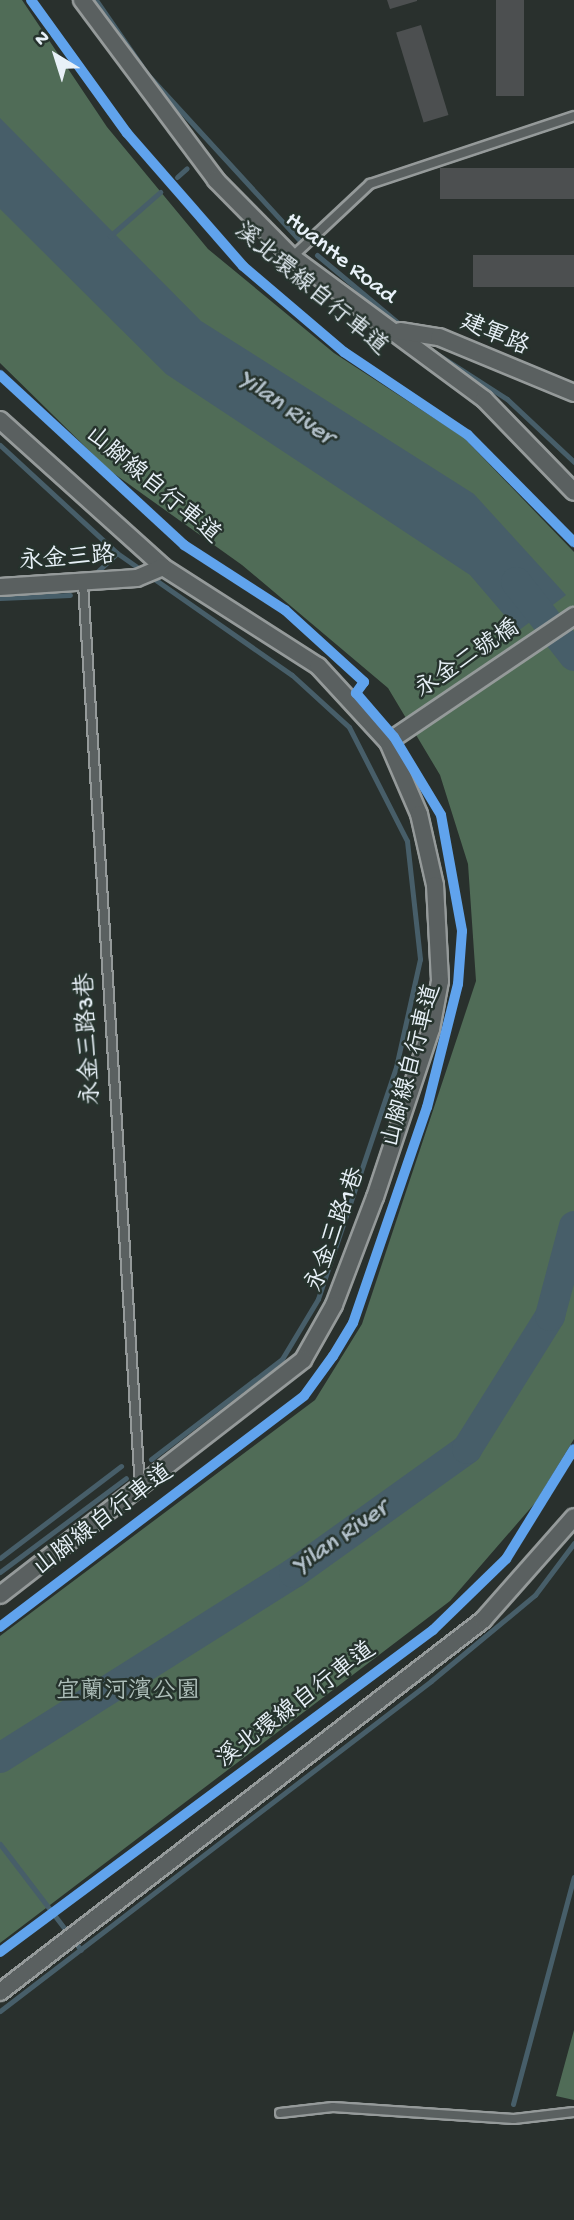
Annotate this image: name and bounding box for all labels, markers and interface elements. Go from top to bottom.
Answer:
north arrow [21,21,91,91]
text: N [31,26,55,52]
street label: HuanHe Road [278,206,402,312]
street label: 溪北環線自行車道 [227,217,393,363]
street label: 建軍路 [455,309,533,363]
water label: Yilan River [231,365,339,453]
street label: 山腳線自行車道 [78,421,226,551]
street label: 永金三路 [18,542,116,578]
street label: 永金二號橋 [410,615,526,705]
street label: 永金三路3巷 [72,972,108,1106]
street label: 山腳線自行車道 [377,981,449,1151]
street label: 永金三路1巷 [301,1164,373,1296]
street label: 山腳線自行車道 [28,1459,180,1583]
water label: Yilan River [287,1495,395,1583]
street label: 溪北環線自行車道 [212,1637,382,1775]
park label: 宜蘭河濱公園 [56,1679,200,1707]

